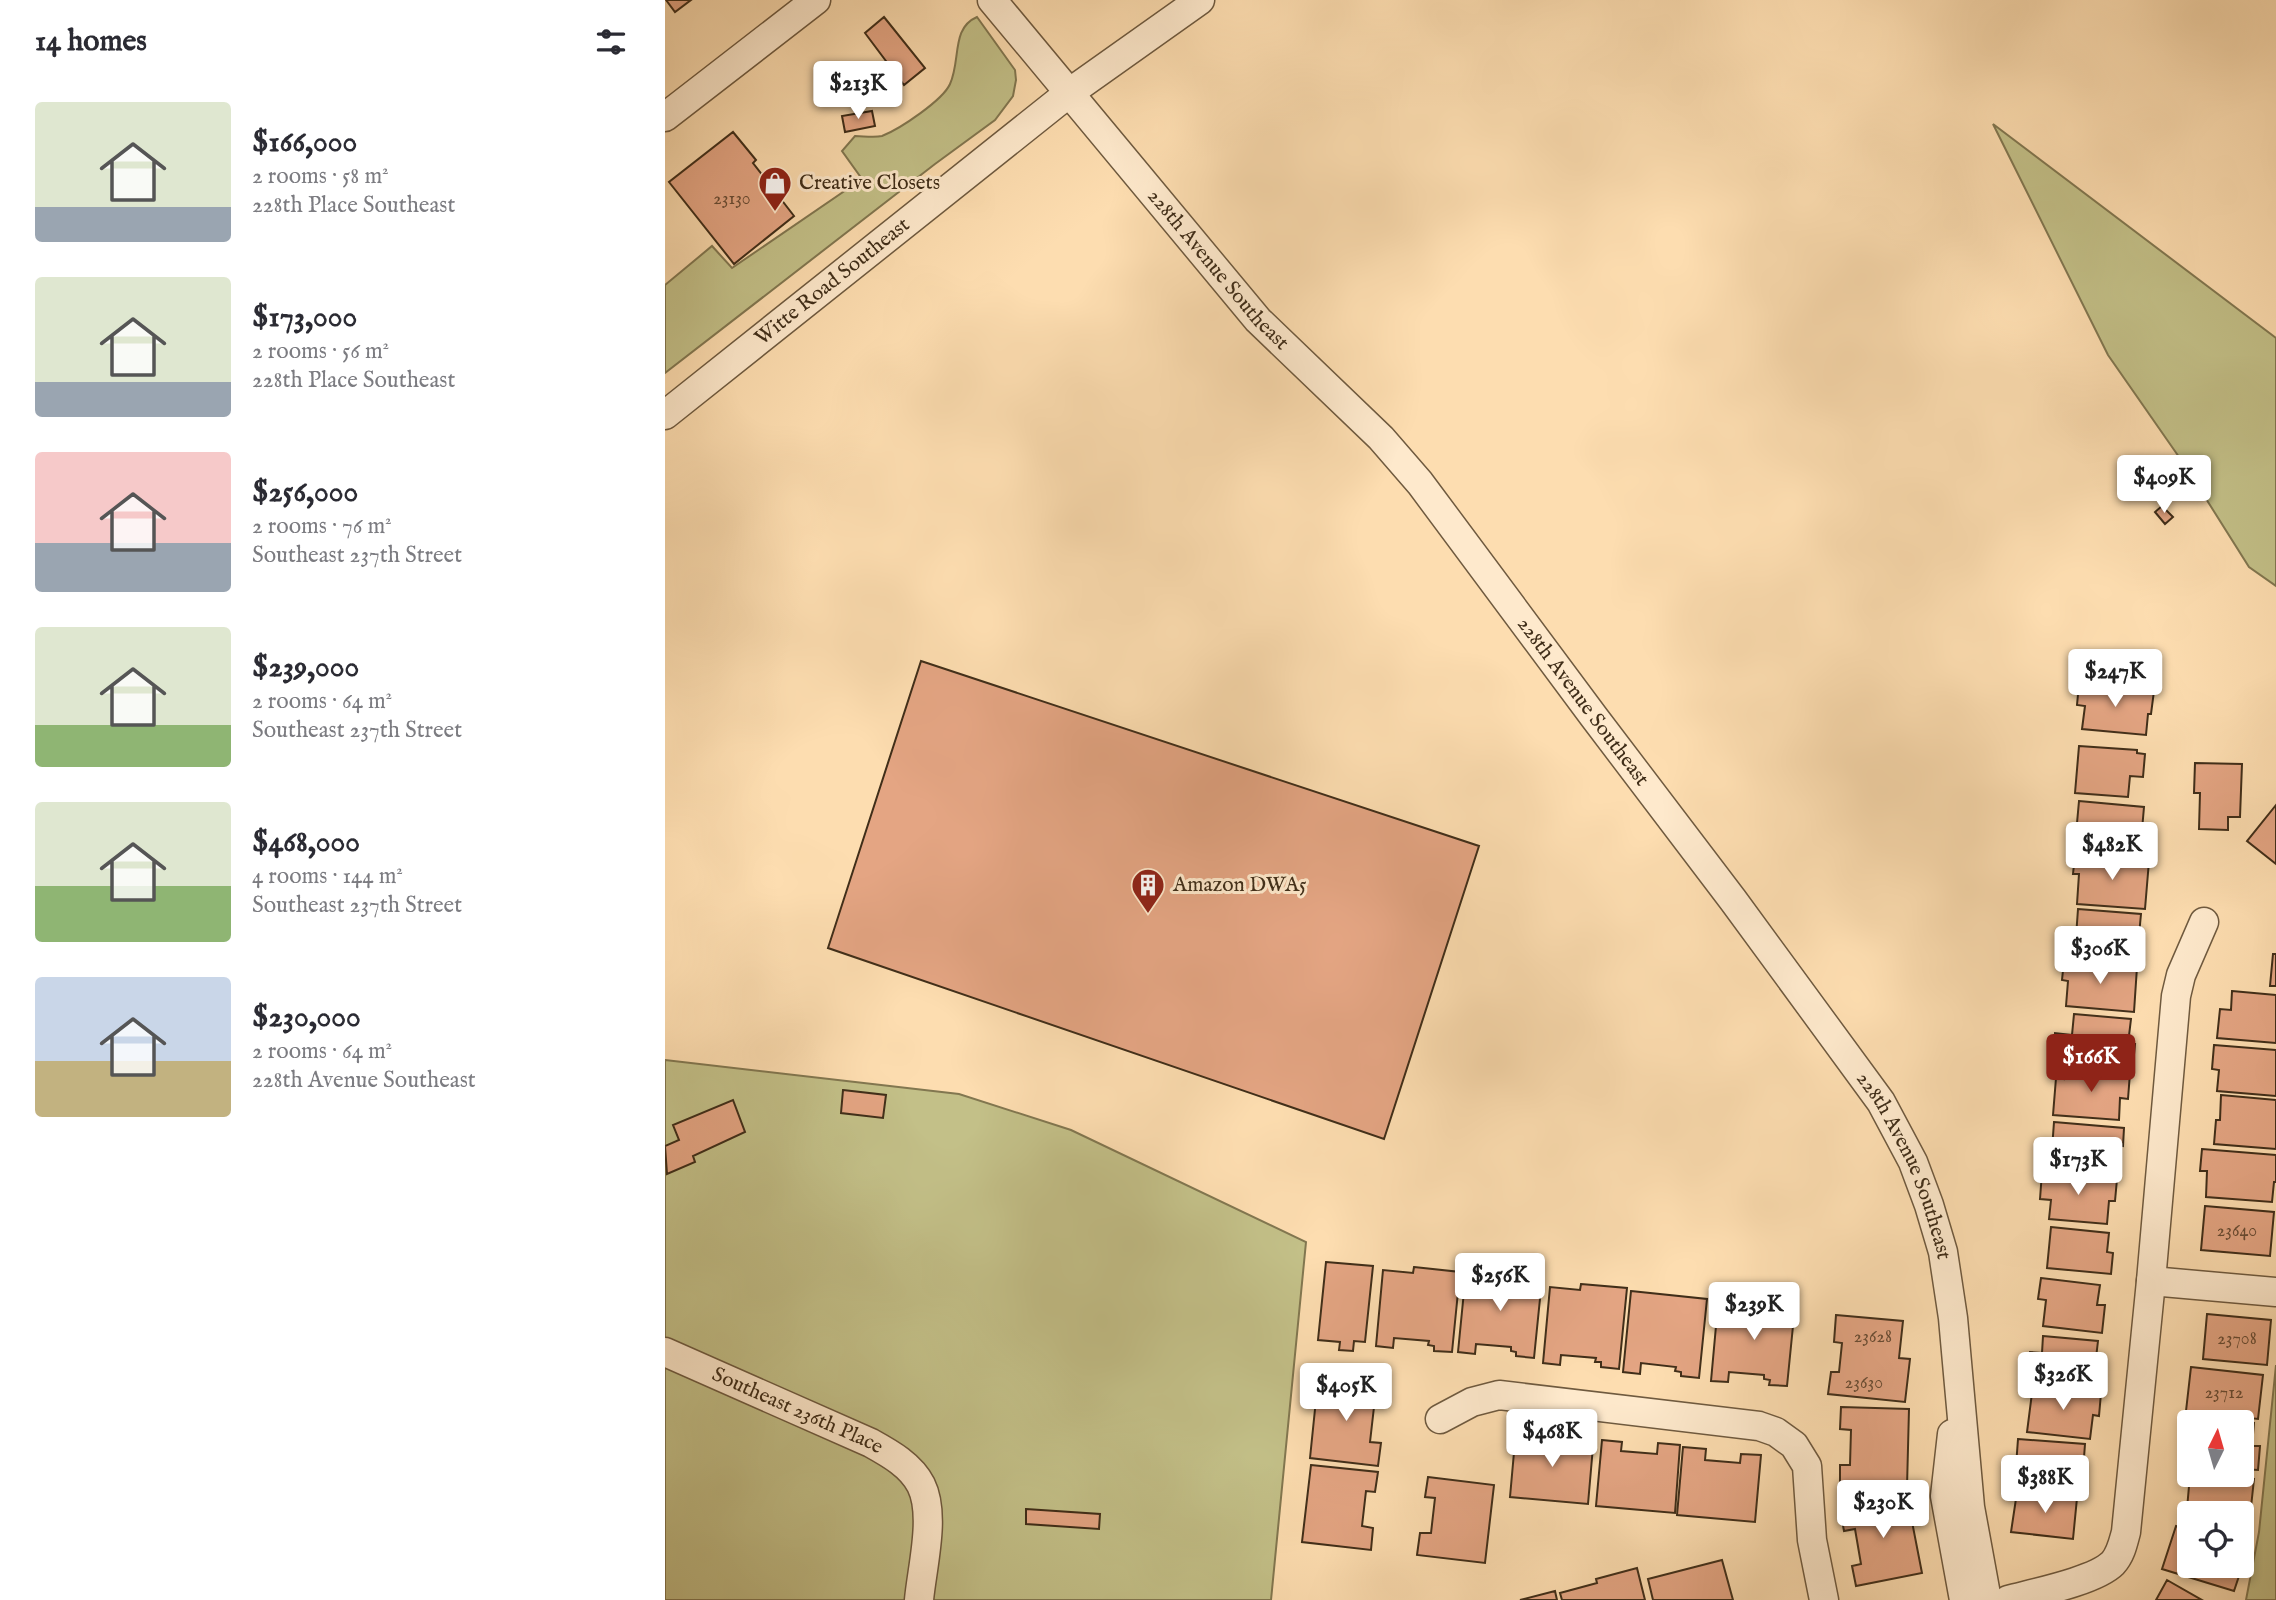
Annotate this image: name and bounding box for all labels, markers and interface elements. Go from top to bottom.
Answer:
text: 14 homes [35,23,147,61]
icon: filters [592,23,630,61]
pin: $213K [809,61,907,121]
text: $213K [829,69,887,98]
text: $166,000 [252,124,357,162]
icon: home [91,130,175,214]
text: 2 rooms · 58 m² [252,162,389,191]
shop icon: Creative Closets [756,164,794,213]
place label: Creative Closets [799,170,940,197]
street label: 228th Avenue Southeast [1141,183,1295,356]
house number: 23130 [713,188,751,211]
text: 228th Place Southeast [252,191,455,220]
street label: Witte Road Southeast [749,212,915,352]
text: $173,000 [252,299,357,337]
icon: home [91,305,175,389]
text: 2 rooms · 56 m² [252,337,389,366]
text: 228th Place Southeast [252,366,455,395]
pin: $409K [2115,456,2213,515]
text: $409K [2133,463,2195,492]
text: $256,000 [252,474,358,512]
icon: home [91,480,175,564]
text: 2 rooms · 76 m² [252,512,392,541]
text: Southeast 237th Street [252,541,462,570]
street label: 228th Avenue Southeast [1511,612,1655,792]
text: $239,000 [252,649,359,687]
pin: $247K [2066,650,2164,709]
icon: home [91,655,175,739]
text: $247K [2084,657,2146,686]
text: 2 rooms · 64 m² [252,687,392,716]
text: Southeast 237th Street [252,716,462,745]
pin: $482K [2063,822,2161,882]
text: $468,000 [252,824,360,862]
icon: home [91,830,175,914]
text: $482K [2082,830,2142,859]
text: 4 rooms · 144 m² [252,862,403,891]
building icon: Amazon DWA5 [1129,866,1167,915]
place label: Amazon DWA5 [1172,872,1307,899]
text: Southeast 237th Street [252,891,462,920]
pin: $306K [2051,926,2149,986]
text: $306K [2071,934,2129,963]
text: $230,000 [252,999,361,1037]
icon: home [91,1005,175,1089]
pin: $166K [2042,1034,2140,1094]
text: 2 rooms · 64 m² [252,1037,392,1066]
text: $166K [2062,1042,2120,1071]
text: 228th Avenue Southeast [252,1066,476,1095]
street label: 228th Avenue Southeast [1850,1066,1957,1261]
pin: $173K [2029,1138,2127,1197]
text: $173K [2049,1145,2107,1174]
house number: 23640 [2217,1220,2257,1243]
pin: $256K [1451,1254,1549,1313]
text: $256K [1471,1261,1529,1290]
pin: $239K [1705,1282,1803,1342]
text: $239K [1725,1290,1783,1319]
house number: 23628 [1854,1326,1892,1349]
house number: 23708 [2217,1328,2257,1351]
pin: $326K [2014,1352,2112,1412]
text: $326K [2034,1360,2092,1389]
street label: Southeast 236th Place [708,1361,888,1461]
pin: $405K [1297,1364,1395,1423]
text: $405K [1316,1371,1376,1400]
house number: 23630 [1845,1372,1883,1395]
house number: 23712 [2205,1382,2243,1405]
pin: $468K [1503,1410,1601,1469]
north arrow [2177,1410,2254,1488]
map controls [2177,1410,2254,1578]
text: $468K [1522,1417,1582,1446]
pin: $388K [1996,1456,2094,1515]
text: $388K [2017,1463,2073,1492]
pin: $230K [1834,1480,1932,1540]
text: $230K [1853,1488,1913,1517]
button: locate [2177,1501,2254,1578]

